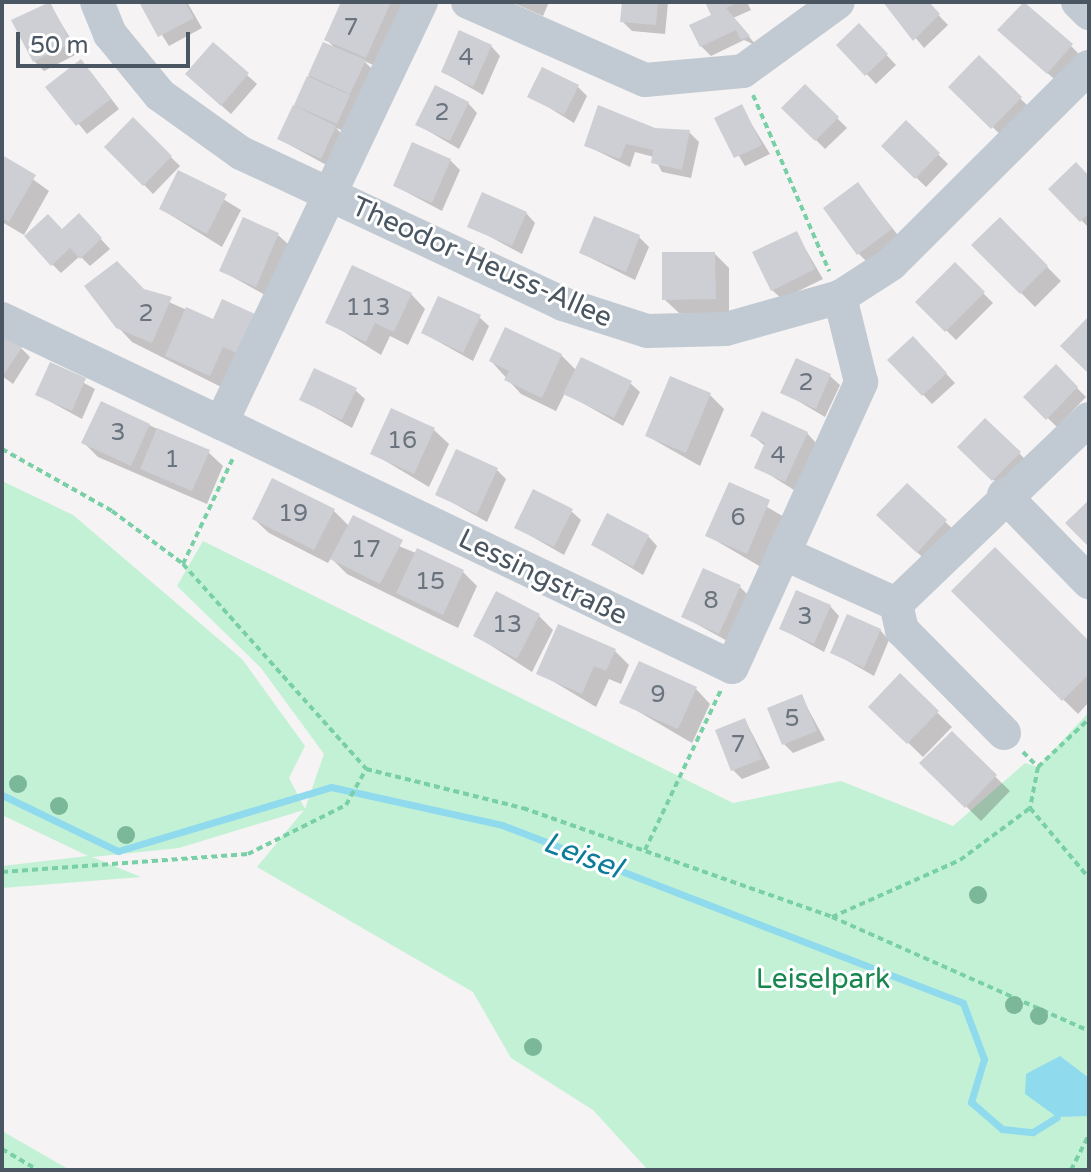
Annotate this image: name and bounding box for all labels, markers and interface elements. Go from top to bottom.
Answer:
house number: 7 [343,14,359,42]
scale bar [20,16,194,66]
text: 50 m [30,31,88,60]
house number: 4 [458,44,474,72]
house number: 2 [434,99,450,127]
street label: Theodor-Heuss-Allee [347,189,617,335]
house number: 113 [345,294,391,322]
house number: 2 [138,300,154,328]
house number: 2 [798,369,814,397]
house number: 3 [110,419,126,447]
house number: 16 [387,427,417,455]
house number: 4 [770,442,786,470]
house number: 1 [164,446,180,474]
house number: 19 [278,500,308,528]
house number: 6 [730,504,746,532]
street label: Lessingstraße [453,522,633,632]
house number: 17 [351,536,381,564]
house number: 15 [415,568,445,596]
house number: 8 [703,587,719,615]
house number: 3 [797,603,813,631]
house number: 13 [492,611,522,639]
house number: 9 [650,681,666,709]
house number: 5 [784,705,800,733]
house number: 7 [730,731,746,759]
water label: Leisel [538,825,626,887]
park label: Leiselpark [756,962,890,996]

